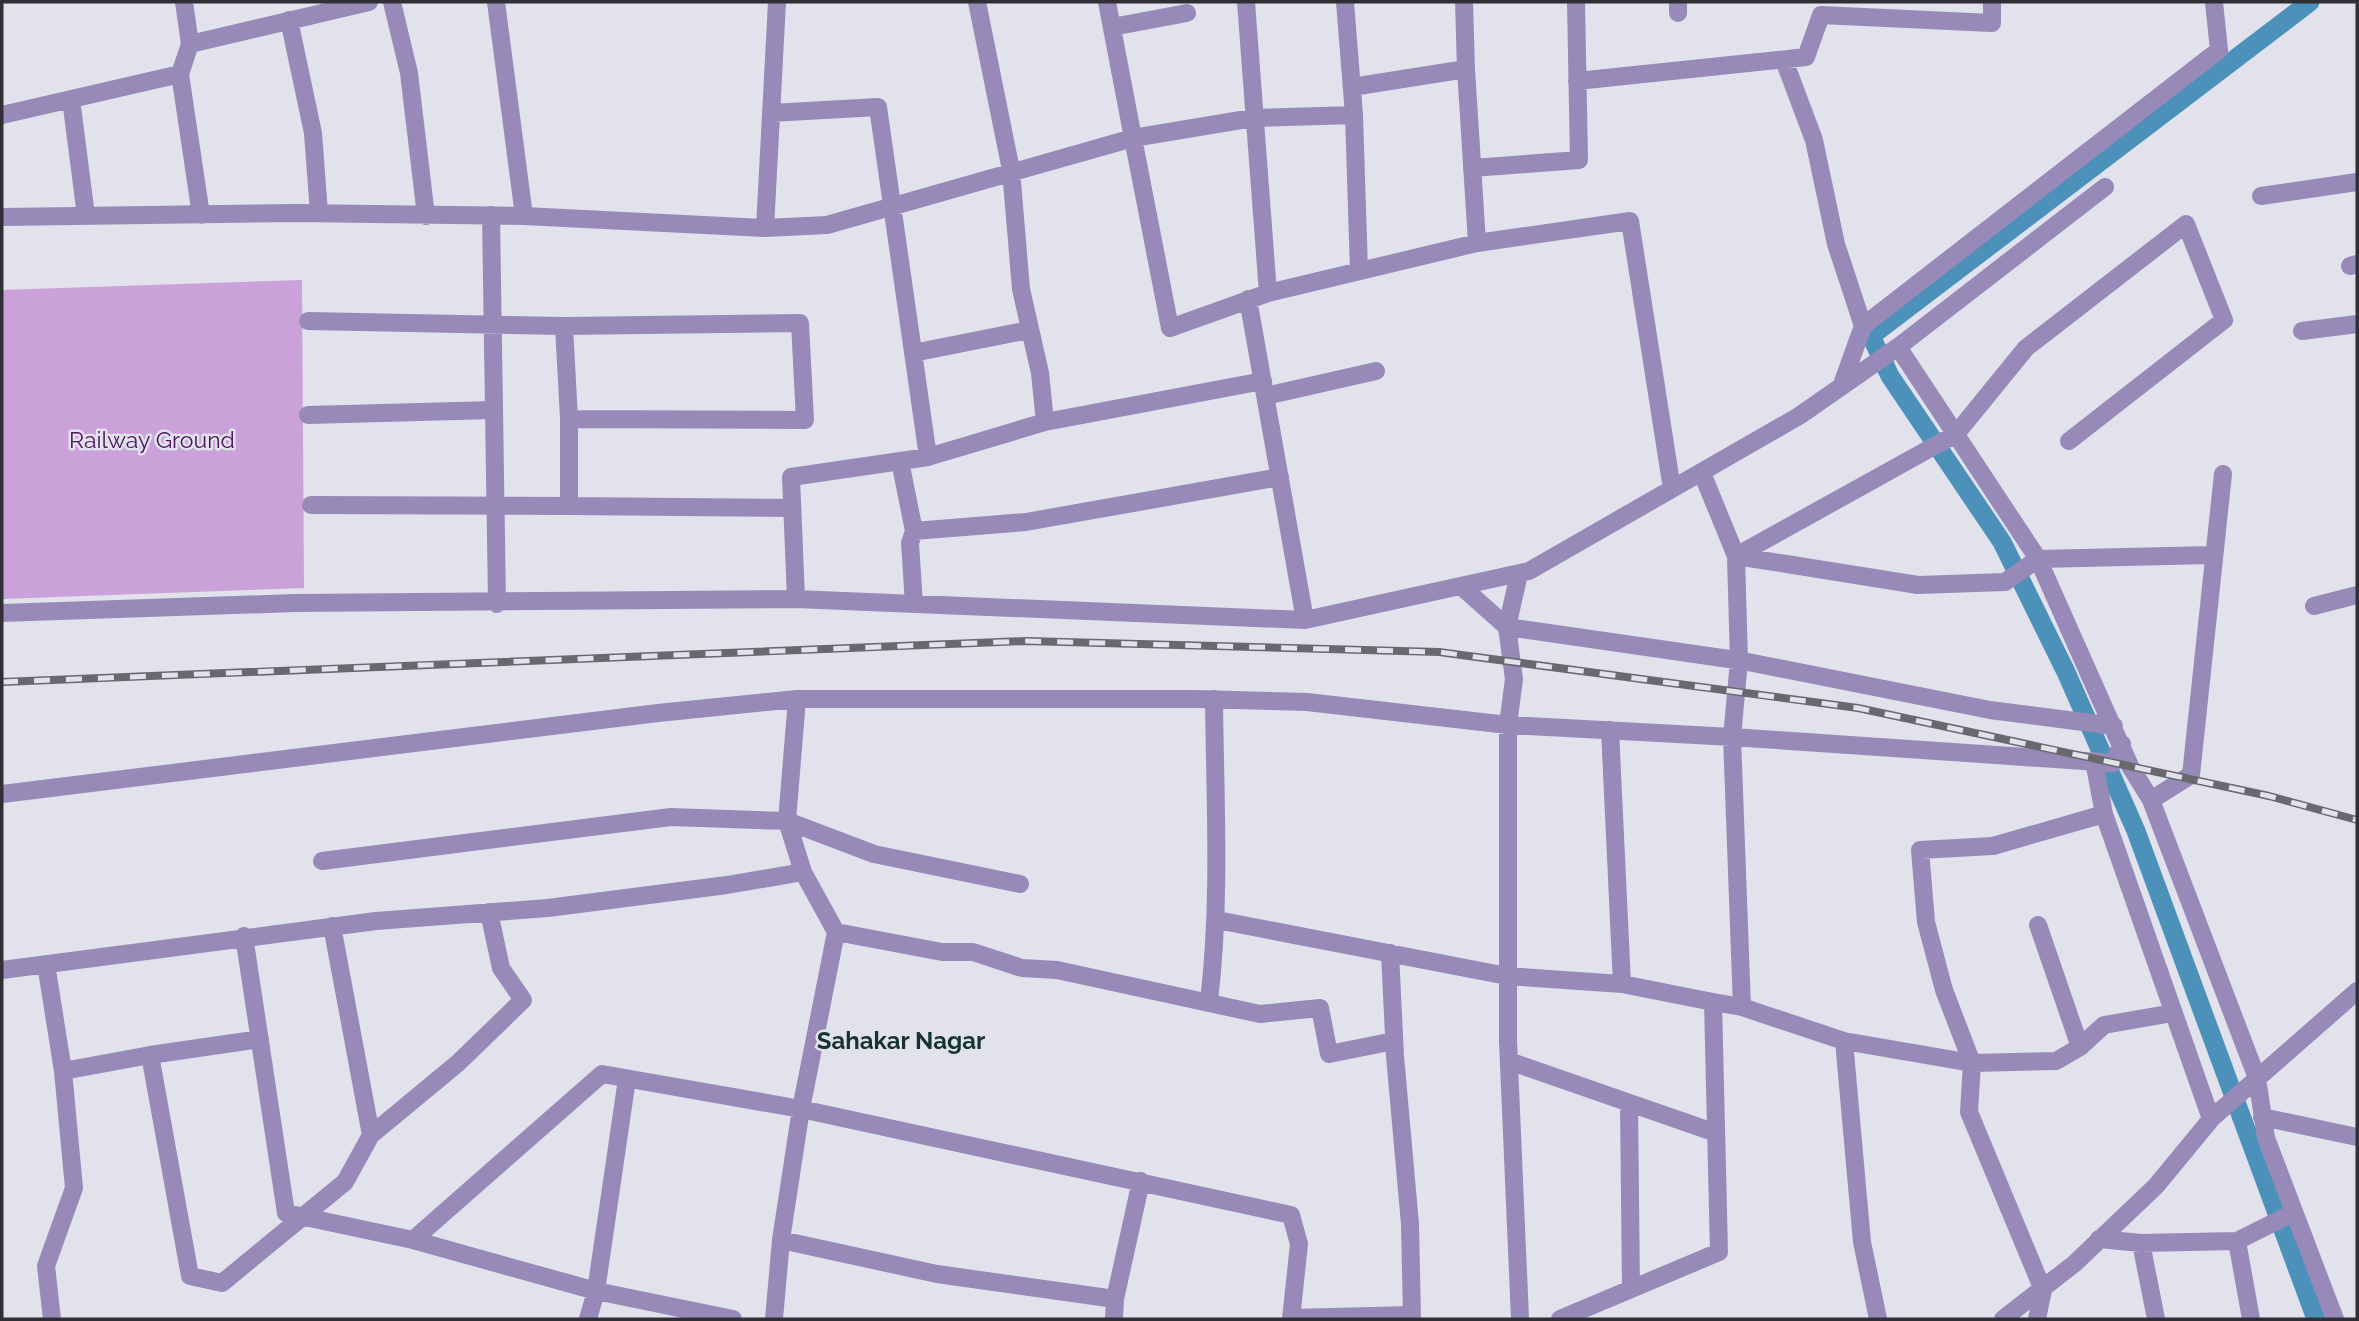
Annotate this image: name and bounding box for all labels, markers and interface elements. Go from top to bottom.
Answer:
park label: Railway Ground [69,426,235,453]
district label: Sahakar Nagar [817,1026,985,1055]

